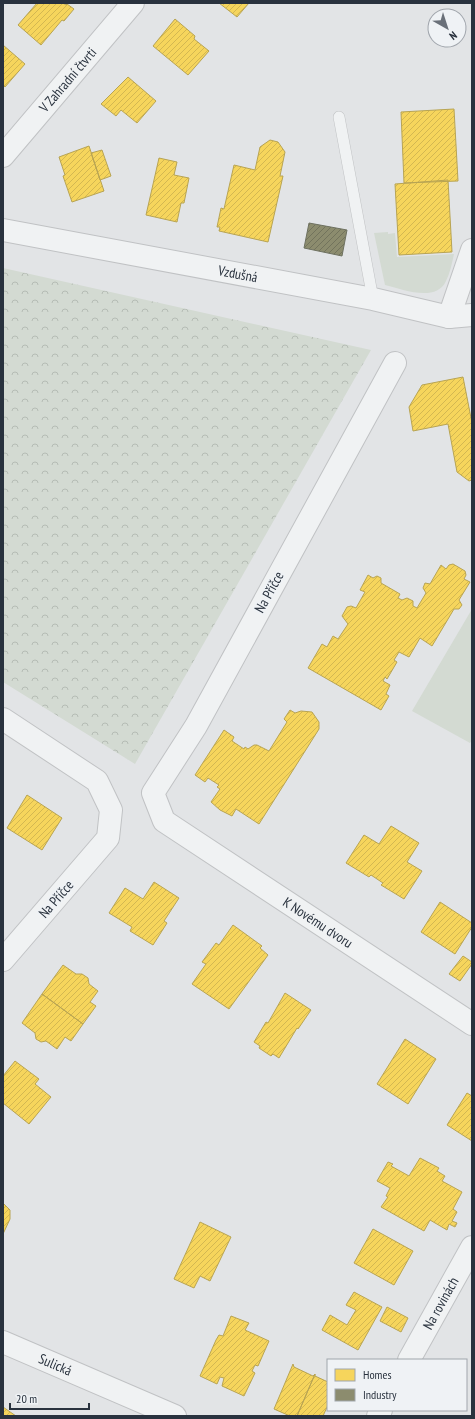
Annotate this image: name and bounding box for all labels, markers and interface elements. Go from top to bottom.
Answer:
north arrow [427,8,467,48]
text: N [447,28,460,43]
street label: V Zahradní čtvrti [34,44,100,117]
street label: Vzdušná [216,261,259,286]
street label: Na Příčce [250,568,288,616]
street label: Na Příčce [35,876,78,922]
street label: K Novému dvoru [280,893,356,952]
street label: Na rovinách [419,1274,462,1333]
street label: Sulická [36,1349,75,1380]
legend [327,1359,467,1411]
text: Homes [363,1367,391,1382]
scale bar [10,1385,89,1411]
text: Industry [363,1387,397,1402]
text: 20 m [16,1391,37,1406]

